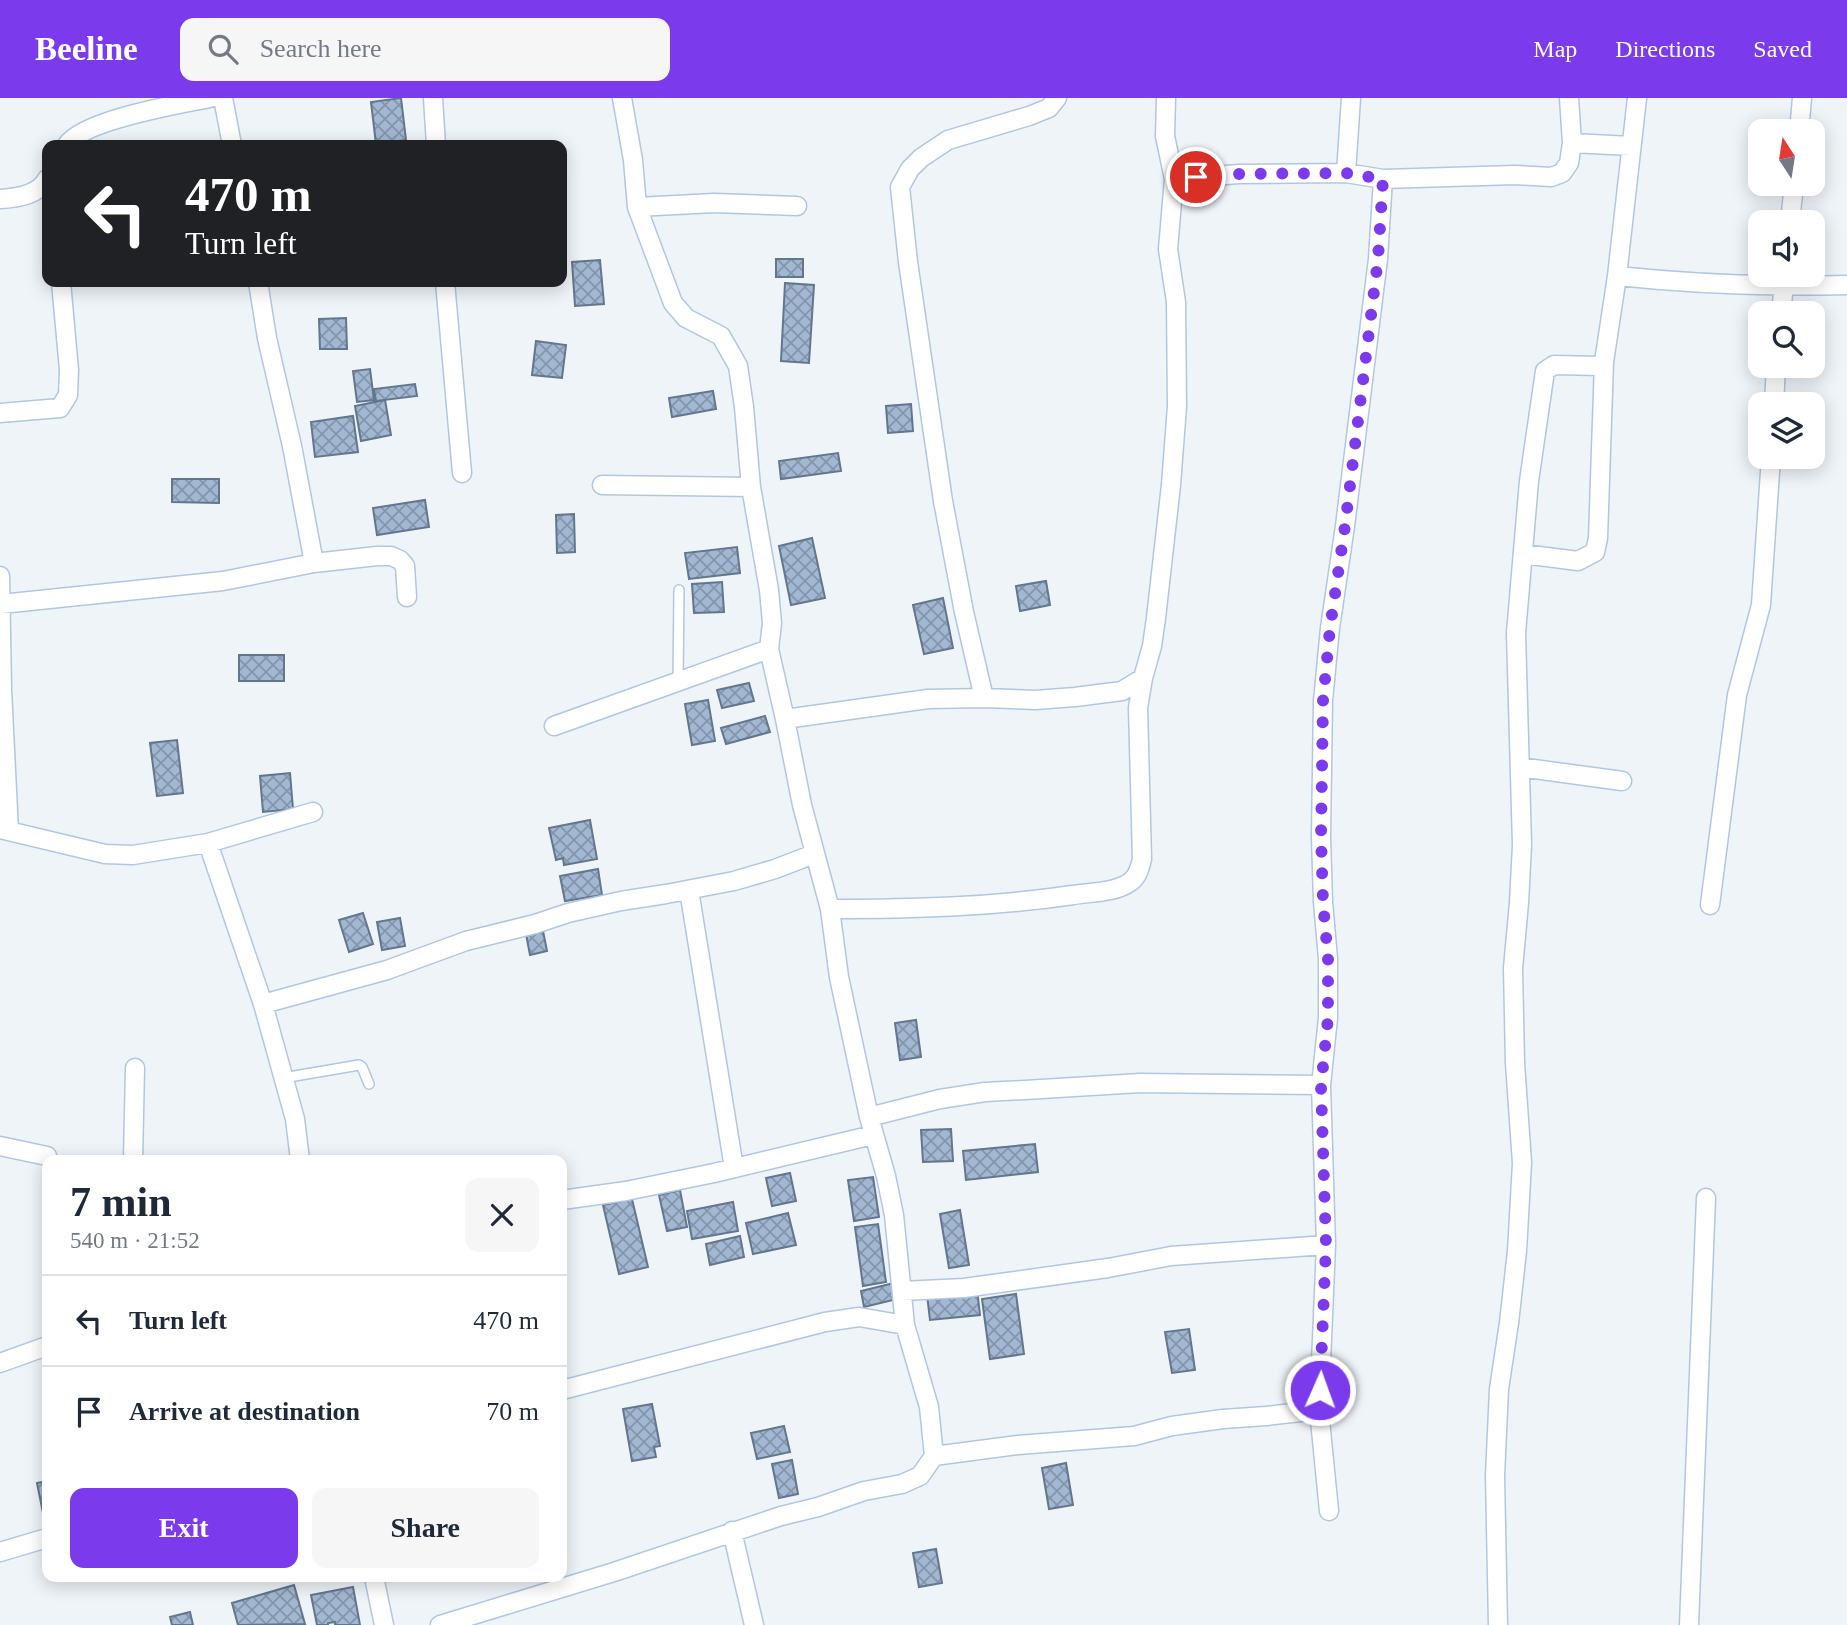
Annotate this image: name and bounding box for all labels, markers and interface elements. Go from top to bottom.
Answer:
search box [180,18,670,81]
icon: search [204,30,242,68]
text: Beeline [35,31,138,67]
text: Search here [260,34,382,63]
text: Map [1533,36,1577,62]
text: Directions [1615,36,1715,62]
text: Saved [1753,36,1812,62]
north arrow [1748,119,1825,196]
map controls [1748,119,1825,469]
pin [1166,147,1226,207]
icon: arrive [1177,158,1215,196]
text: 470 m [185,167,312,222]
icon: left [70,168,161,259]
button: sound [1748,210,1825,287]
text: Turn left [185,225,297,261]
button: search [1748,301,1825,378]
button: layers [1748,392,1825,469]
button: close [465,1178,539,1252]
text: 7 min [70,1179,172,1225]
text: 540 m · 21:52 [70,1228,200,1253]
icon: left [70,1302,108,1340]
text: Turn left [129,1306,227,1335]
text: 470 m [473,1306,539,1335]
position arrow [1283,1353,1357,1427]
icon: arrive [70,1393,108,1431]
text: Arrive at destination [129,1397,360,1426]
text: 70 m [486,1397,539,1426]
button: Exit [70,1488,298,1568]
button: Share [312,1488,539,1568]

